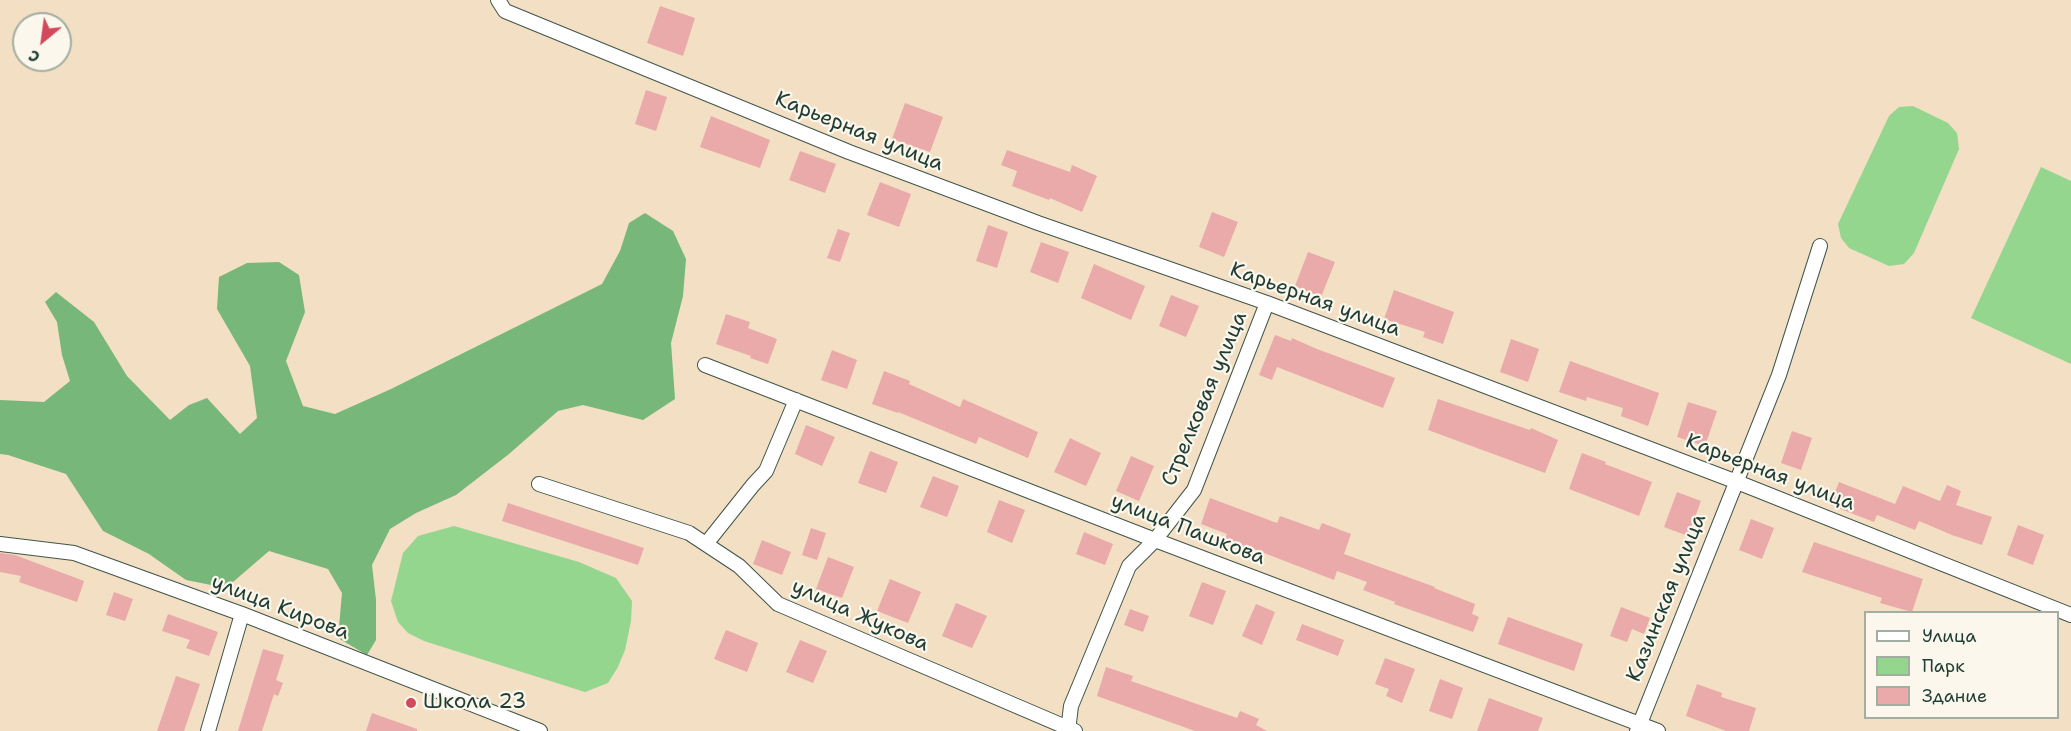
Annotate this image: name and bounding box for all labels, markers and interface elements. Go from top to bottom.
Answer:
north arrow [12,12,72,72]
text: С [25,45,43,68]
street label: Карьерная улица [771,87,947,177]
street label: Карьерная улица [1226,257,1404,343]
street label: Стрелковая улица [1157,308,1253,490]
street label: Карьерная улица [1682,429,1858,517]
street label: улица Пашкова [1107,489,1269,571]
street label: Казинская улица [1622,510,1712,686]
street label: улица Кирова [207,570,353,646]
street label: улица Жукова [787,574,933,658]
legend [1864,611,2059,719]
text: Улица [1922,624,1976,648]
text: Парк [1922,654,1965,678]
text: Здание [1922,684,1987,708]
place label: Школа 23 [423,690,526,716]
marker: Школа 23 [404,696,418,710]

